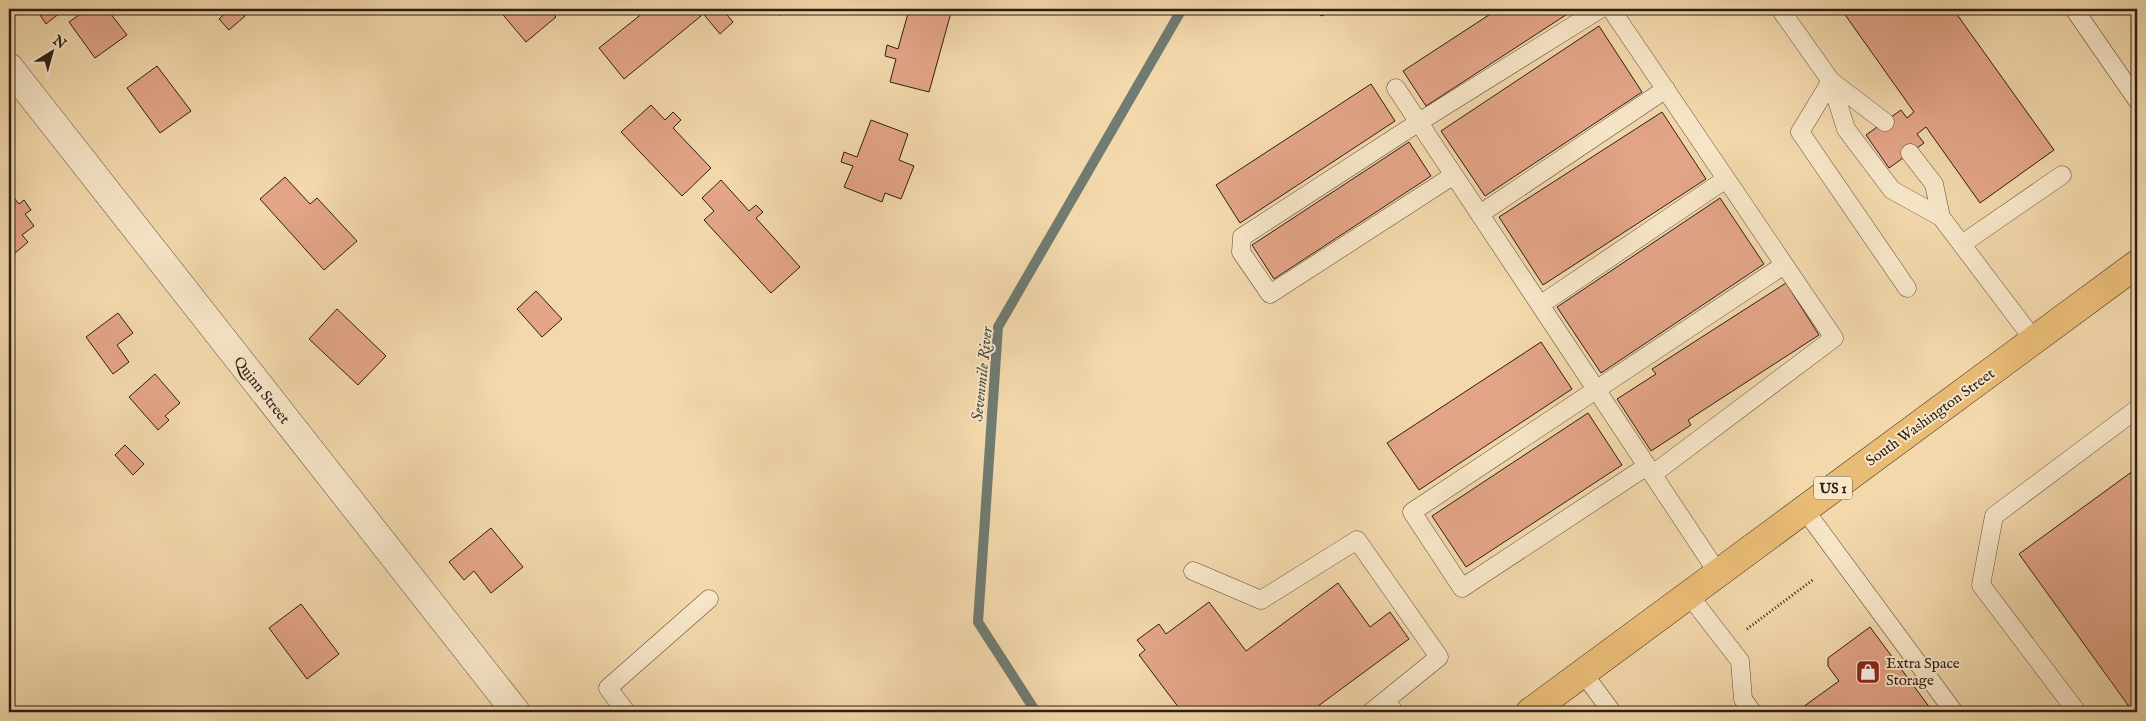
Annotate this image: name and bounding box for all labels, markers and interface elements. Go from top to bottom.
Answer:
north arrow [28,28,78,78]
text: N [48,31,69,53]
water label: Sevenmile River [968,324,998,423]
street label: Quinn Street [229,353,294,428]
street label: South Washington Street [1862,364,1999,471]
road number: US 1 [1814,476,1852,499]
place label: Extra Space Storage [1886,654,1960,690]
shop icon: Extra Space Storage [1855,659,1881,685]

